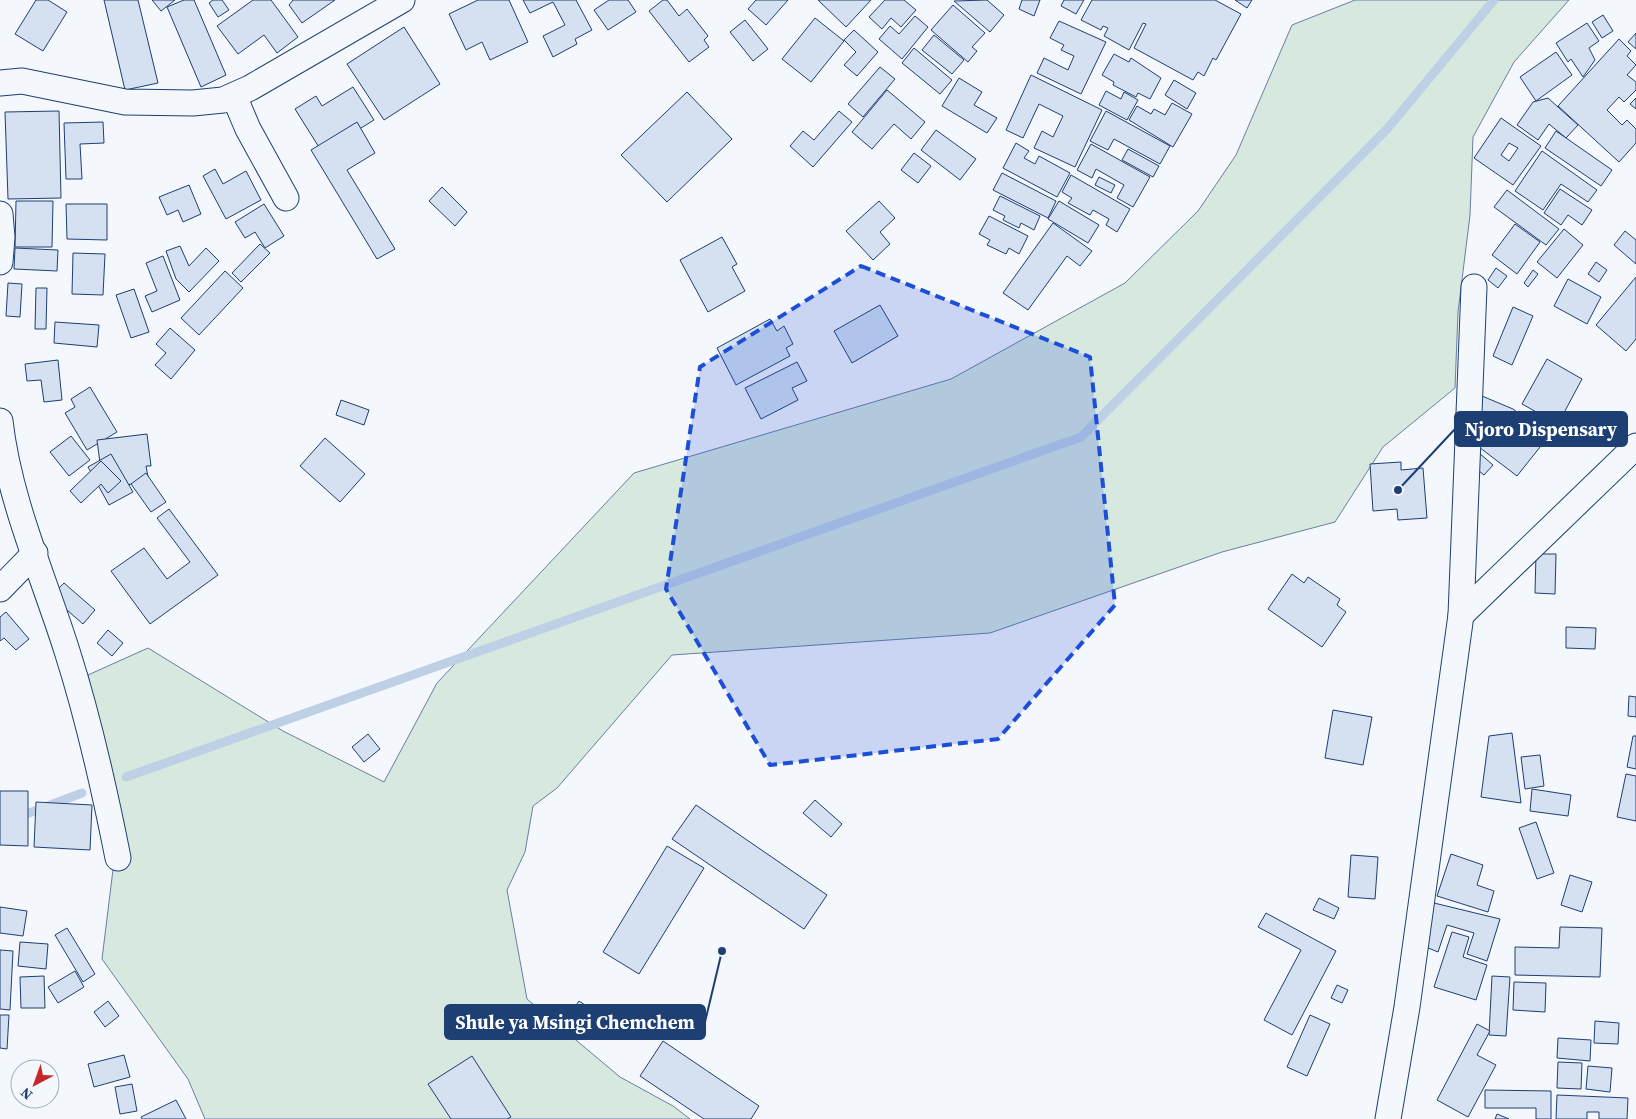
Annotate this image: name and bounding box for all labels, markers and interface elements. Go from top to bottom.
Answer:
callout: Njoro Dispensary [1455,412,1627,446]
text: Njoro Dispensary [1465,416,1618,442]
callout: Shule ya Msingi Chemchem [445,1005,705,1039]
text: Shule ya Msingi Chemchem [455,1009,695,1035]
north arrow [10,1059,60,1109]
text: N [16,1083,37,1105]

